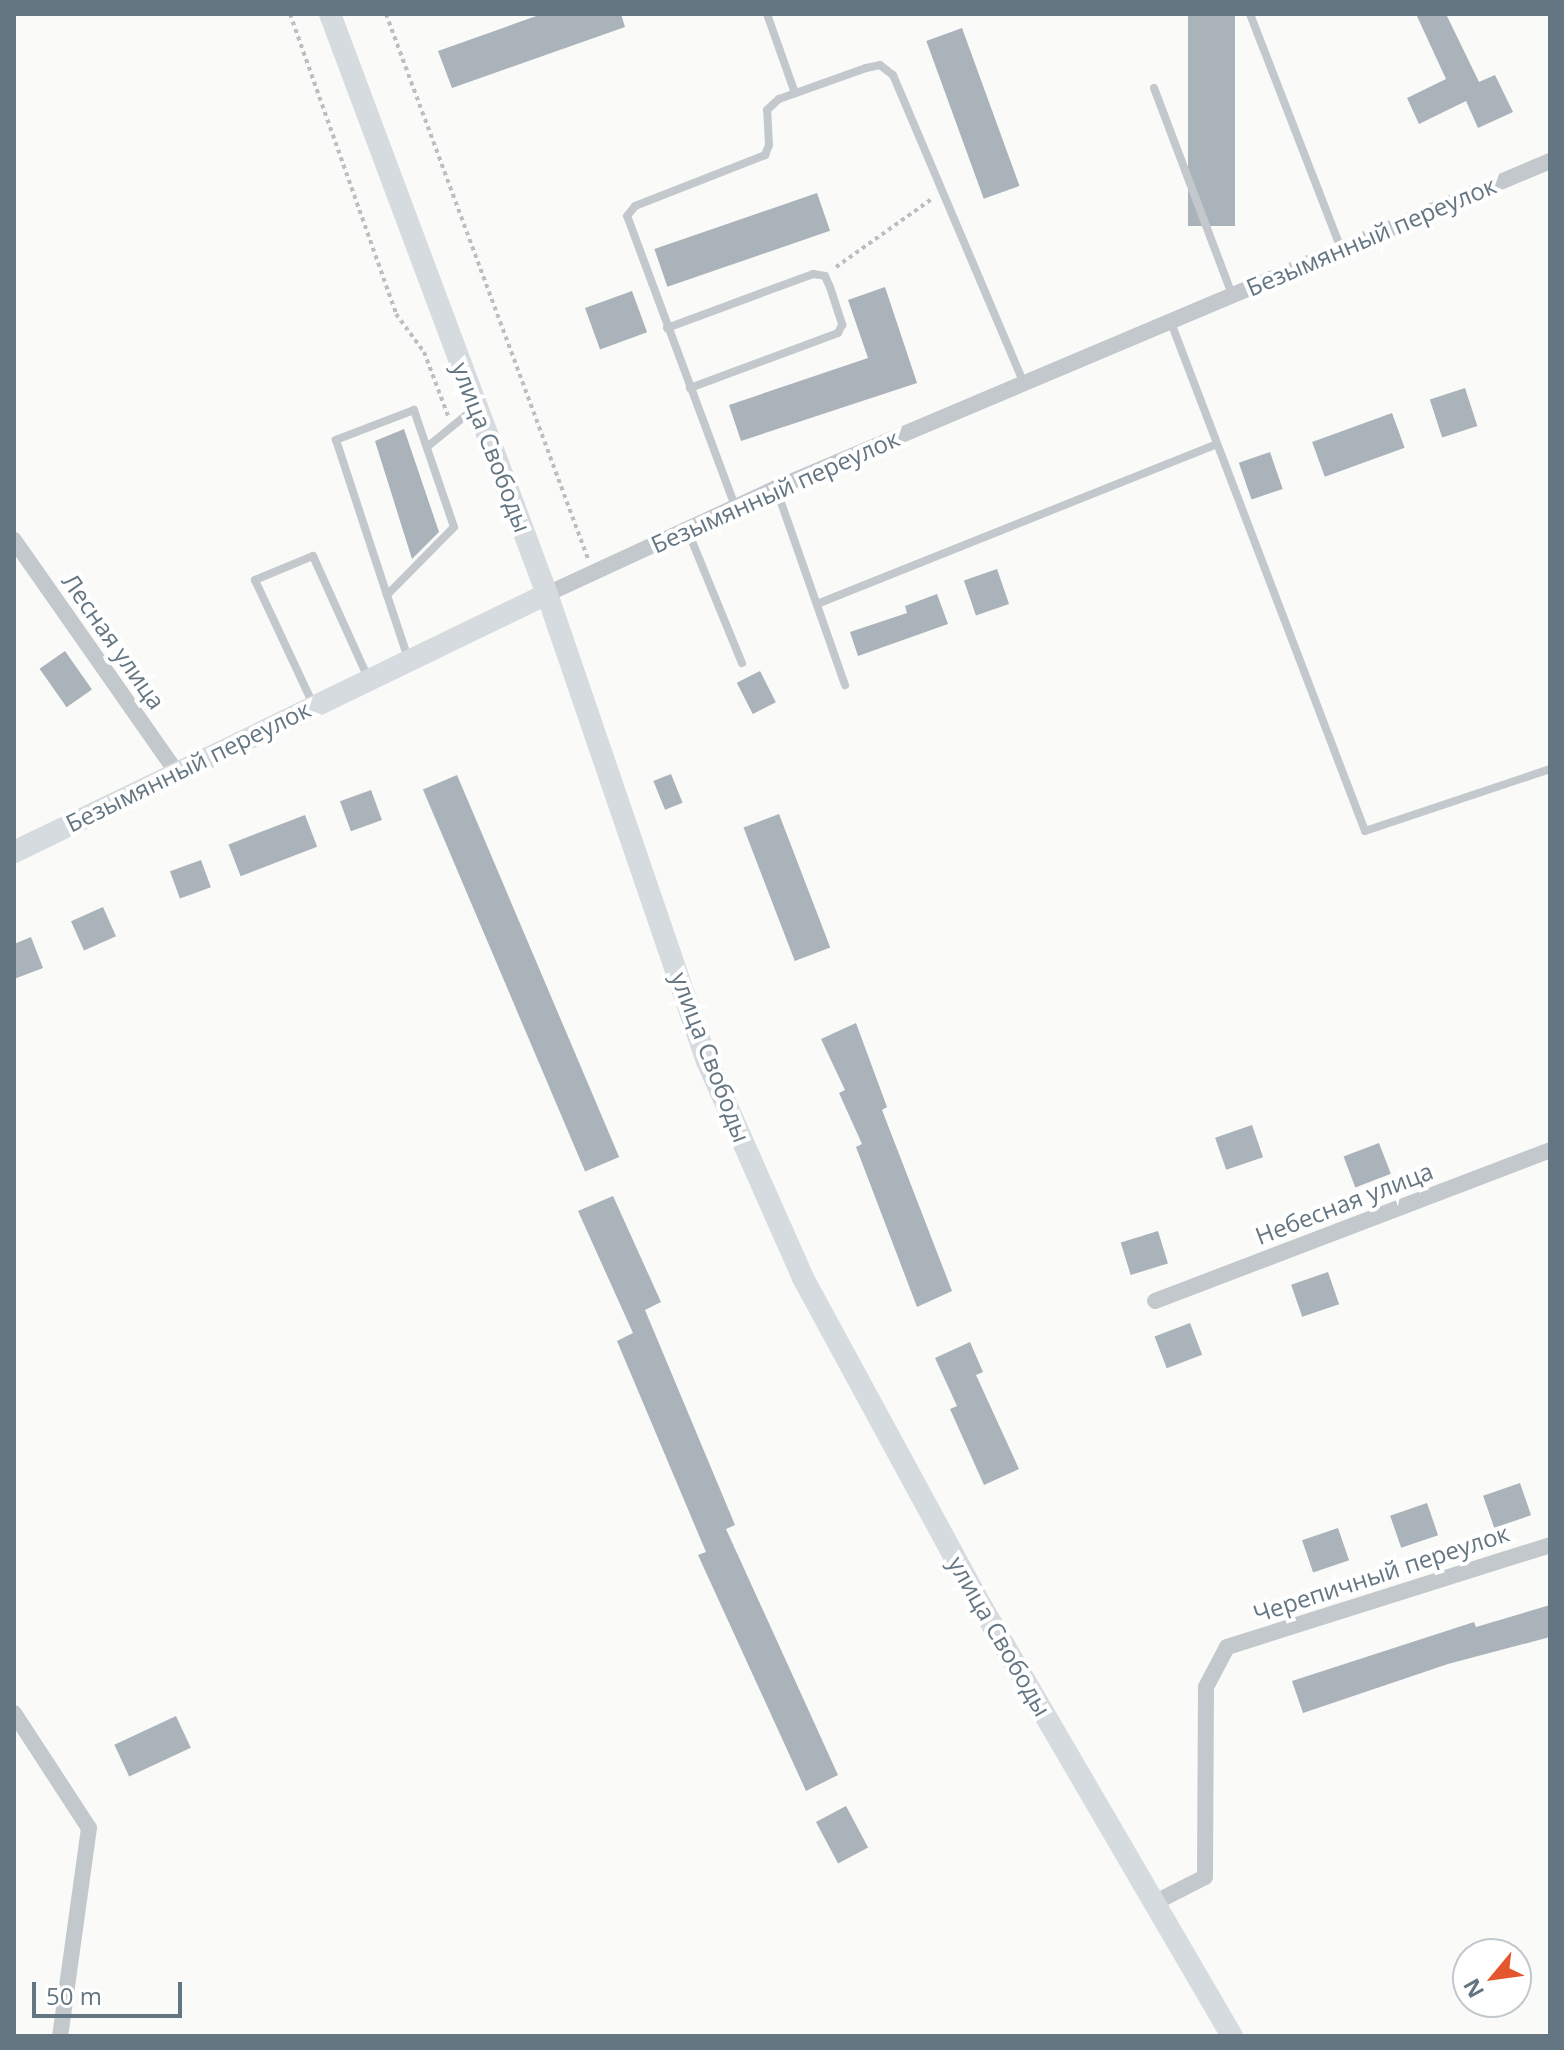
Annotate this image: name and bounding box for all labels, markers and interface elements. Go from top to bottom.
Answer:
street label: Безымянный переулок [1242,170,1500,302]
street label: улица Свободы [446,358,538,536]
street label: Безымянный переулок [646,423,904,559]
street label: Лесная улица [57,568,171,714]
street label: Безымянный переулок [61,694,315,838]
street label: улица Свободы [665,968,757,1146]
street label: Небесная улица [1251,1156,1437,1250]
street label: Черепичный переулок [1249,1518,1513,1628]
street label: улица Свободы [943,1551,1057,1721]
north arrow [1452,1938,1532,2018]
scale bar [36,1966,186,2016]
text: N [1455,1974,1490,2004]
text: 50 m [46,1979,102,2012]

